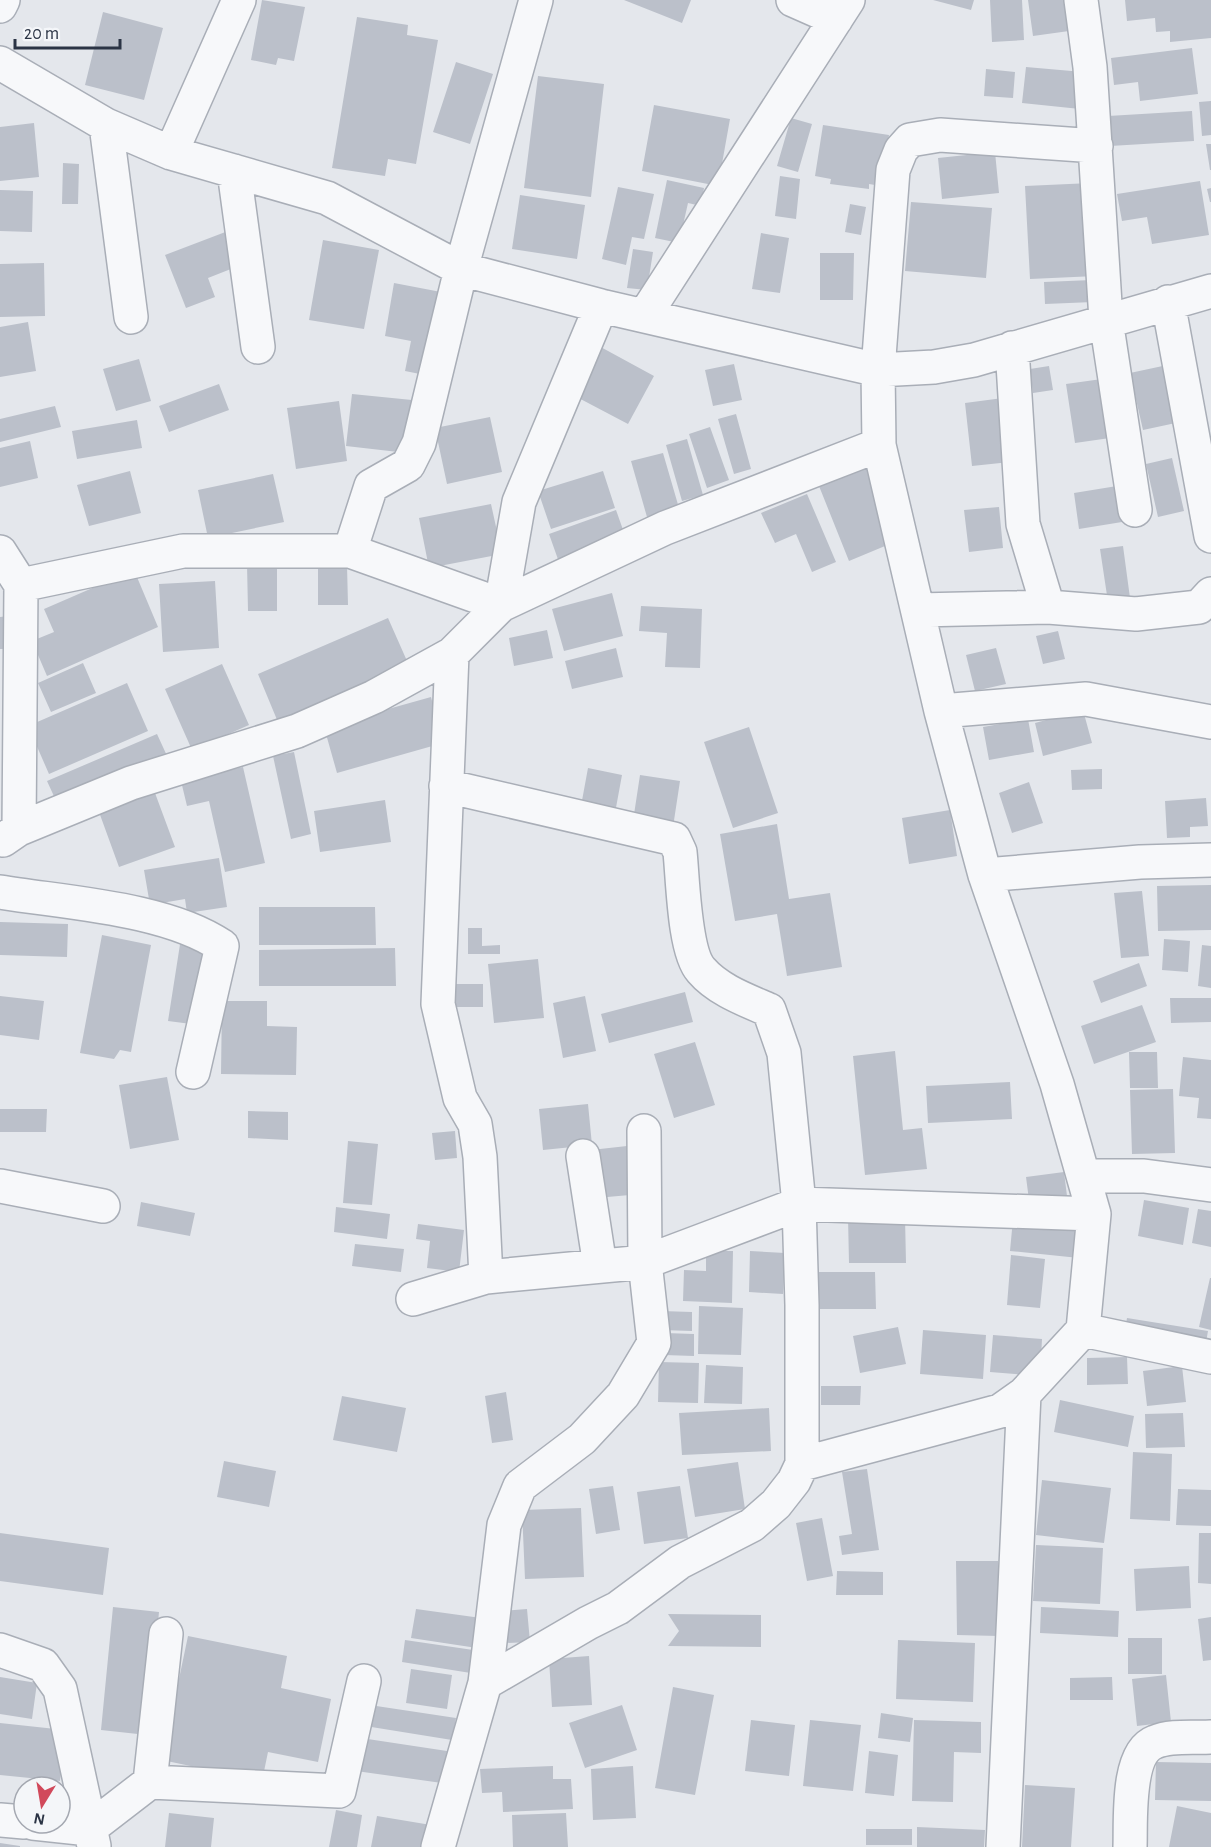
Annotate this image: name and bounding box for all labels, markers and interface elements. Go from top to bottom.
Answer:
scale bar [15,12,120,50]
text: 20 m [24,25,59,43]
north arrow [12,1775,72,1835]
text: N [32,1810,46,1828]

